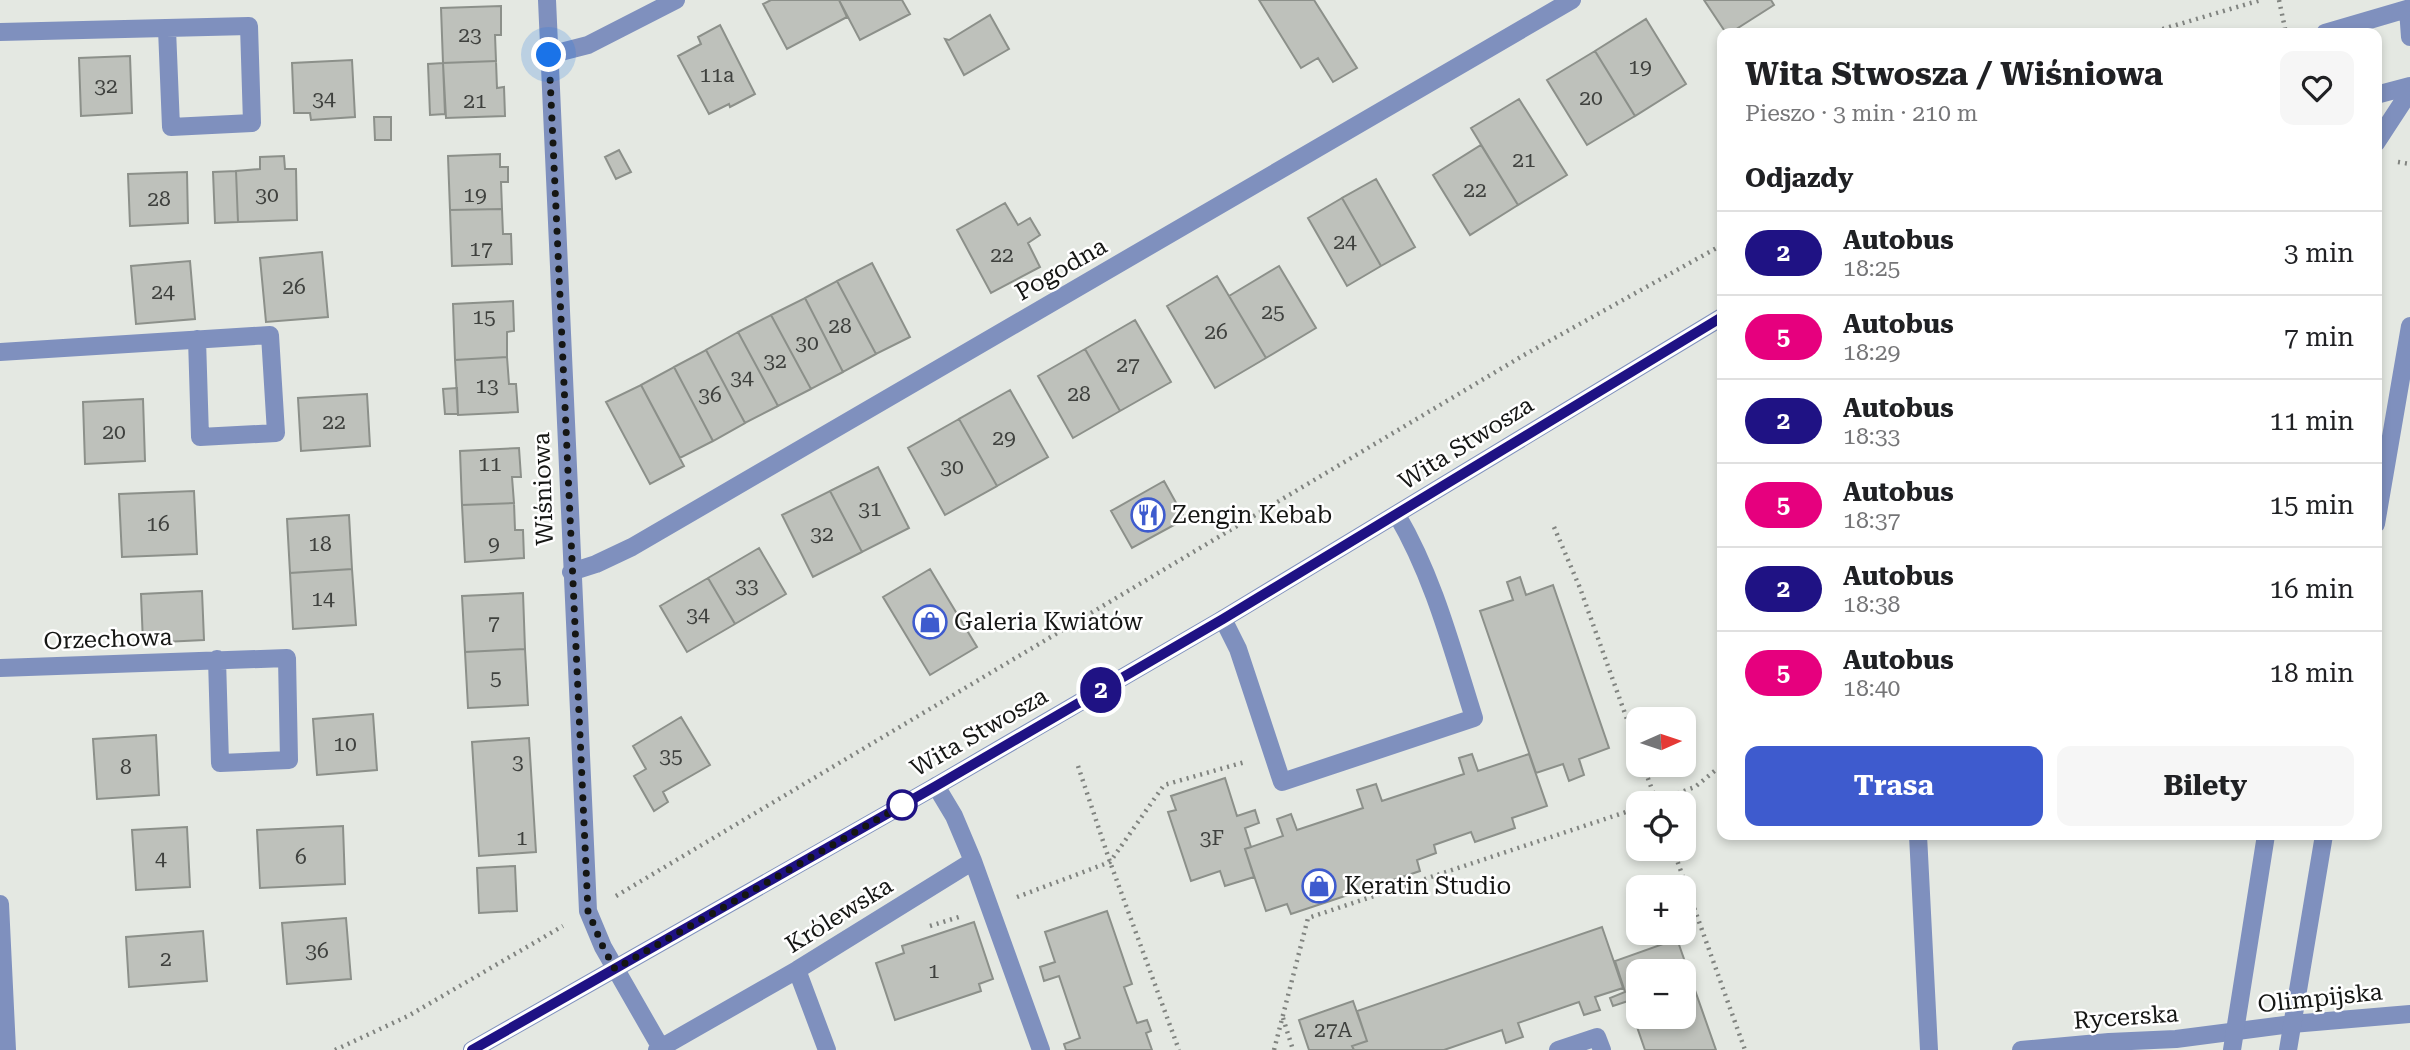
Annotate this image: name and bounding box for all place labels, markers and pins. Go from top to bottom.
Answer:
restaurant icon: Zengin Kebab [1129,496,1167,534]
place label: Zengin Kebab [1172,501,1332,529]
shop icon: Galeria Kwiatów [911,603,949,641]
place label: Galeria Kwiatów [954,608,1143,636]
unlabelled marker [887,790,917,820]
shop icon: Keratin Studio [1300,867,1338,905]
place label: Keratin Studio [1344,872,1511,900]

